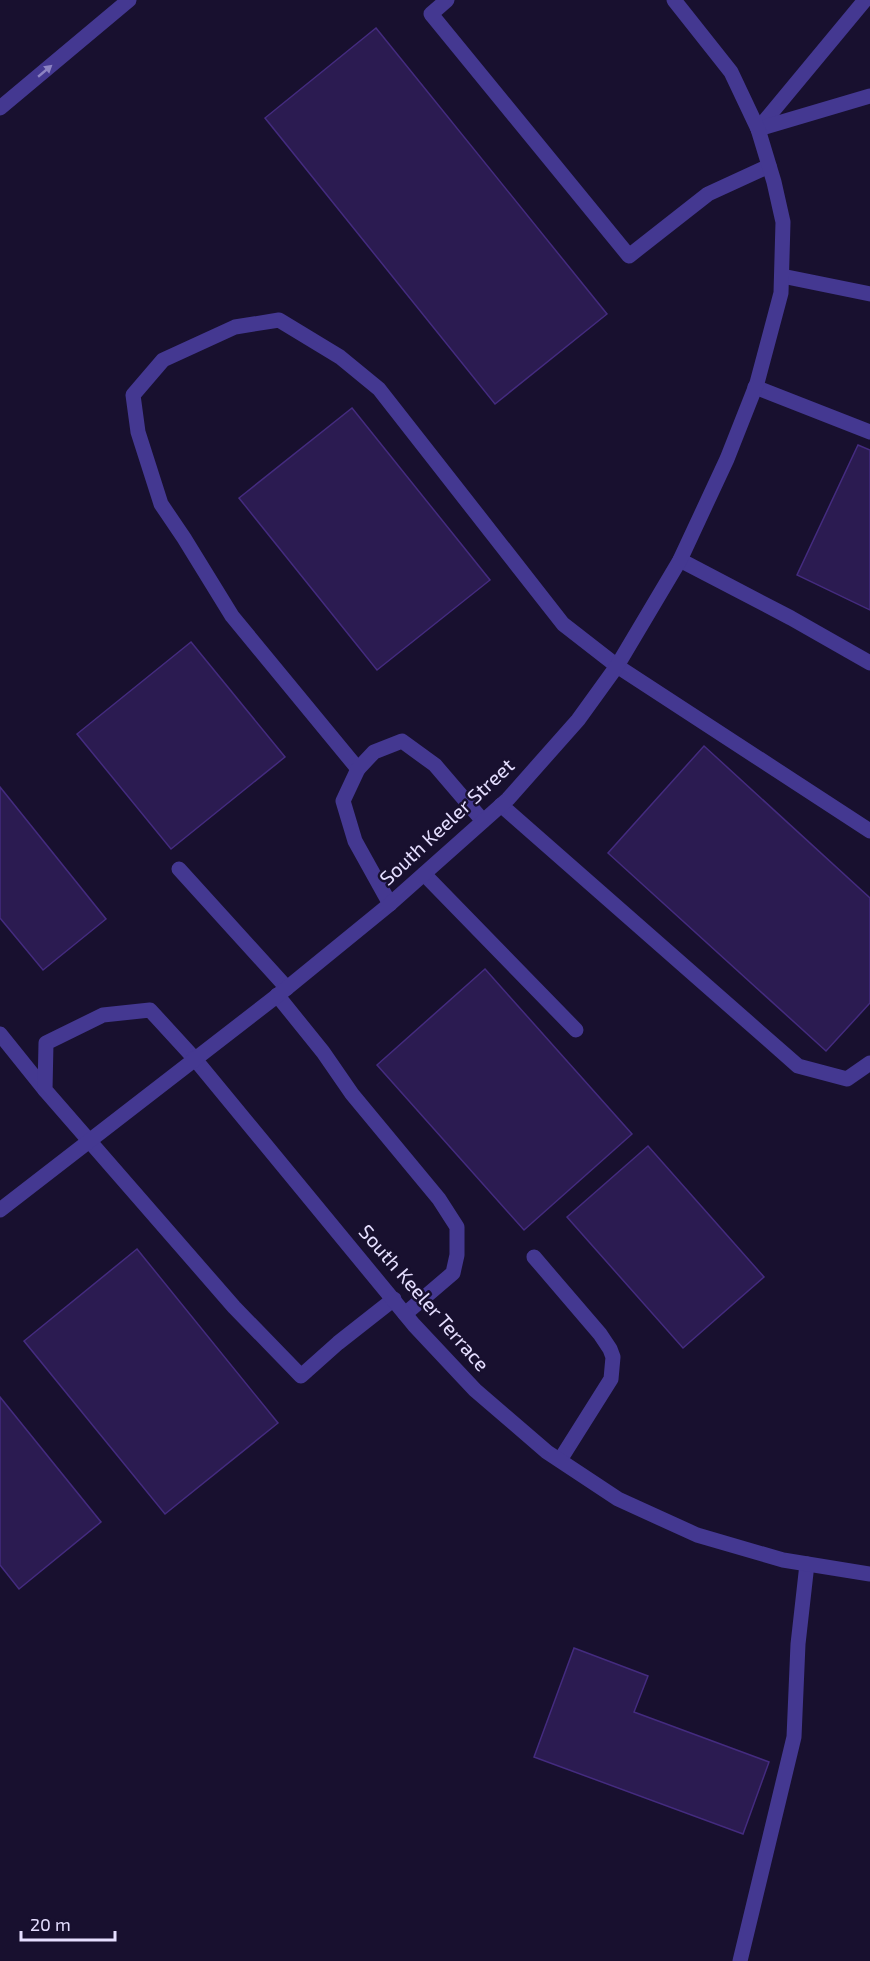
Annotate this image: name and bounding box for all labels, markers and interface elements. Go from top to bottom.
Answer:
one-way arrow [37,64,53,77]
street label: South Keeler Street [374,753,519,890]
street label: South Keeler Terrace [355,1219,495,1376]
scale bar [21,1904,116,1942]
text: 20 m [30,1913,71,1935]

